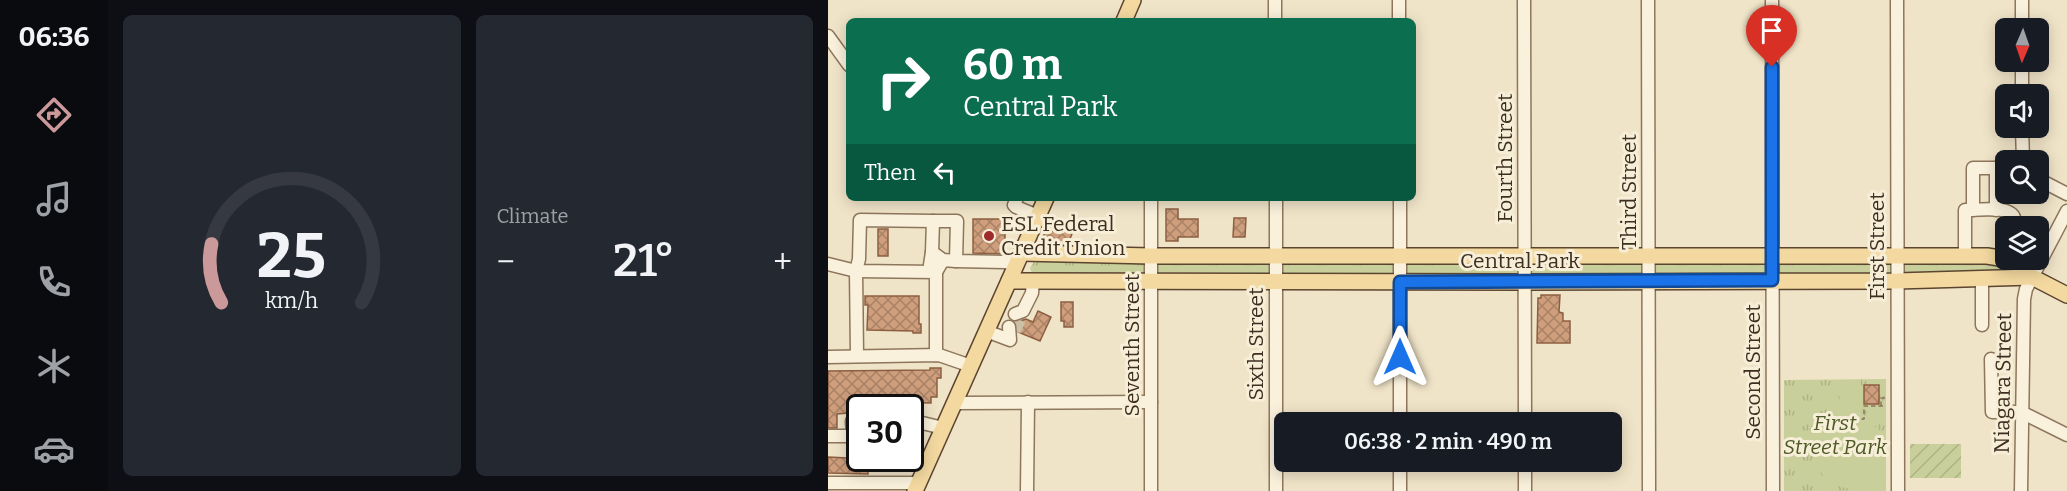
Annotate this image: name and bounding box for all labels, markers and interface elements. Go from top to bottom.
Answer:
pin [1746,5,1797,67]
icon: arrive [1755,14,1788,47]
north arrow [1995,18,2049,72]
map controls [1995,18,2049,270]
text: 06:36 [19,21,89,53]
text: 60 m [963,40,1062,90]
icon: right [864,42,942,120]
button: sound [1995,84,2049,138]
text: Central Park [963,91,1117,123]
street label: Fourth Street [1492,93,1518,223]
icon: directions [33,94,75,136]
street label: Third Street [1616,134,1642,250]
button: search [1995,150,2049,204]
icon: left [928,156,961,189]
text: Then [864,159,916,186]
icon: music [33,178,75,220]
street label: First Street [1864,192,1890,300]
text: Climate [497,204,568,228]
place label: ESL Federal Credit Union [1001,211,1125,261]
button: layers [1995,216,2049,270]
text: 25 [257,219,326,294]
marker: ESL Federal Credit Union [982,229,996,243]
text: 21° [613,234,675,288]
text: − [497,242,515,282]
text: + [773,242,792,282]
street label: Central Park [1460,248,1580,274]
icon: phone [33,261,75,303]
street label: Seventh Street [1119,273,1145,416]
street label: Sixth Street [1243,287,1269,401]
text: km/h [265,288,318,314]
street label: Second Street [1740,304,1766,440]
street label: Niagara Street [1989,312,2017,454]
position arrow [1368,325,1432,389]
icon: climate [33,345,75,387]
speed limit sign: 30 [846,394,924,472]
park label: First Street Park [1783,410,1888,460]
icon: car [33,428,75,470]
text: 06:38 · 2 min · 490 m [1344,428,1552,455]

